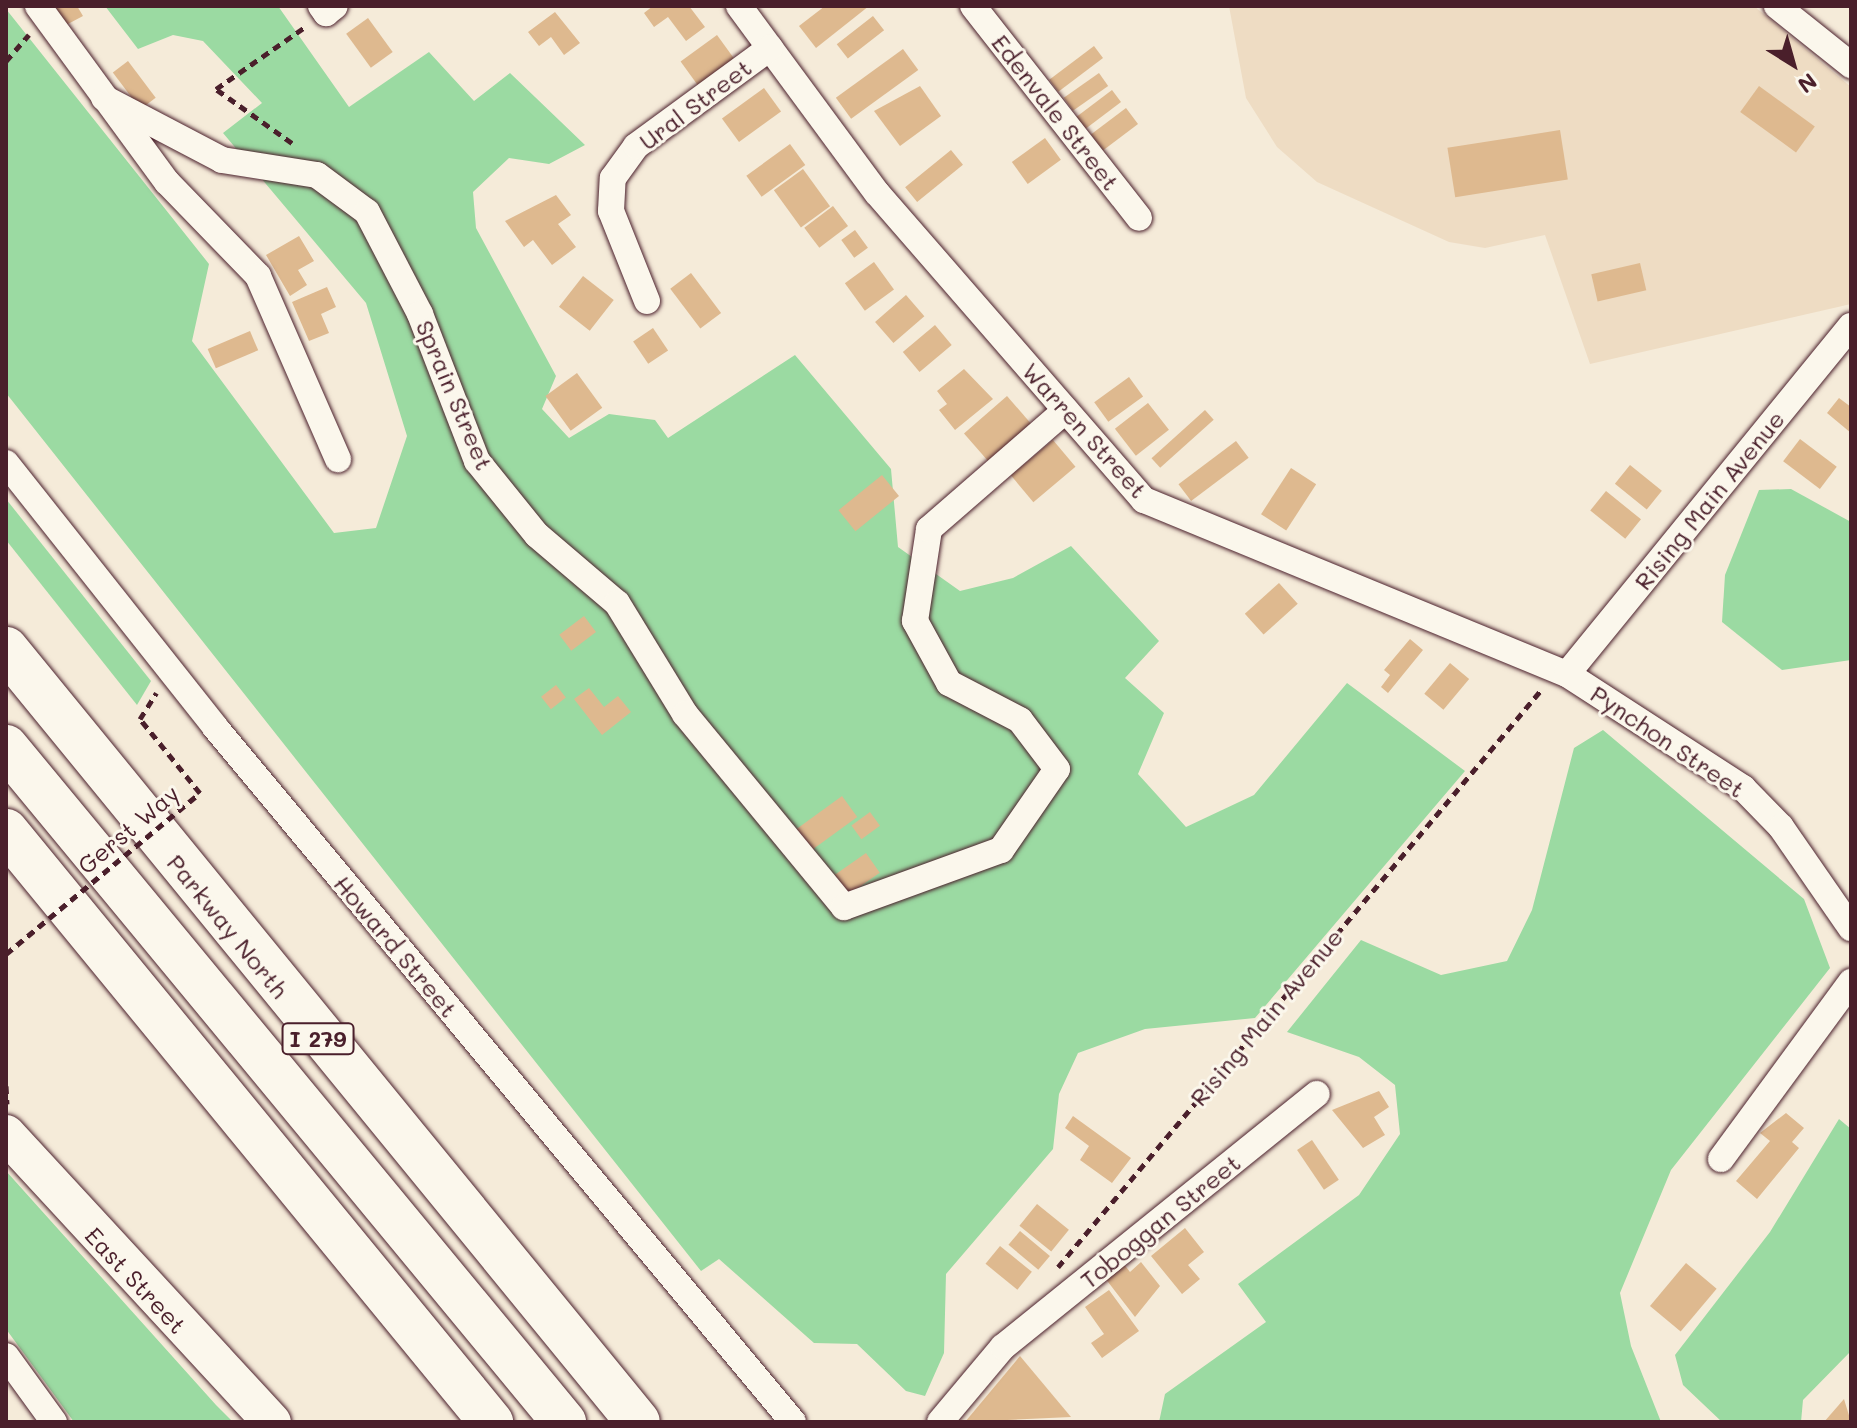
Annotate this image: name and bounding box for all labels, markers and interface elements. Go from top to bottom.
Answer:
north arrow [1753,24,1833,104]
street label: Edenvale Street [986,28,1126,196]
street label: Ural Street [633,52,757,156]
text: N [1792,67,1823,100]
street label: Sprain Street [410,316,500,474]
street label: Warren Street [1017,356,1153,504]
street label: Rising Main Avenue [1628,405,1790,595]
street label: Pynchon Street [1585,679,1751,803]
street label: Gerst Way [72,778,184,880]
street label: Parkway North [161,848,295,1004]
street label: Howard Street [328,869,464,1023]
street label: Rising Main Avenue [1184,923,1348,1111]
road number: I 279 [280,1021,356,1057]
street label: Toboggan Street [1074,1148,1246,1294]
street label: East Street [79,1221,193,1339]

